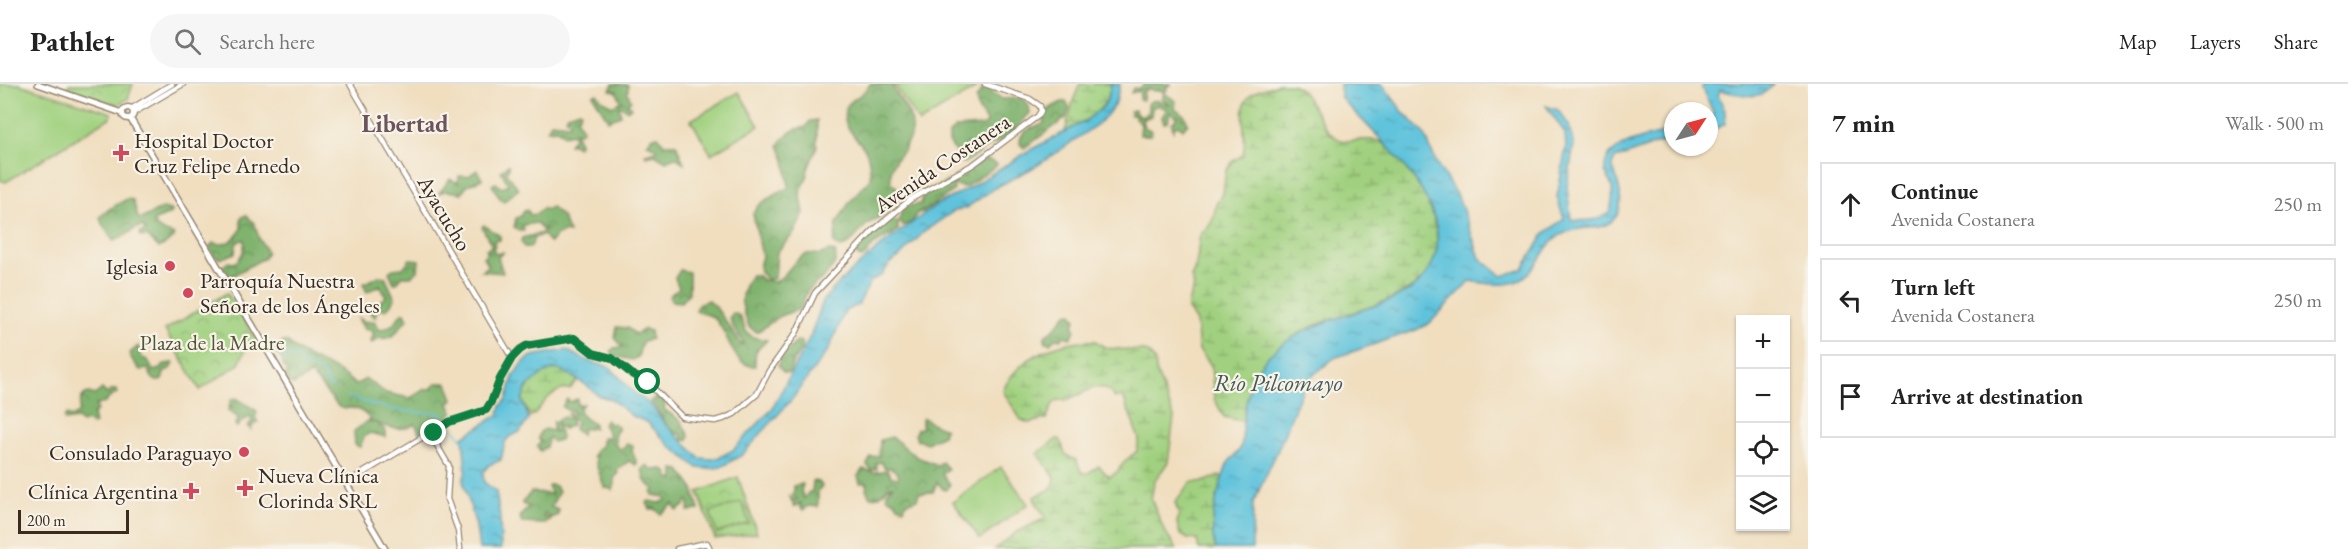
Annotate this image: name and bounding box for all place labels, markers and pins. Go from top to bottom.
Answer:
place label: Hospital Doctor Cruz Felipe Arnedo [134,126,300,180]
marker: Hospital Doctor Cruz Felipe Arnedo [112,144,130,162]
place label: Iglesia [106,252,158,281]
marker: Iglesia [163,259,177,273]
place label: Parroquía Nuestra Señora de los Ángeles [200,266,380,320]
marker: Parroquía Nuestra Señora de los Ángeles [181,286,195,300]
place label: Consulado Paraguayo [49,438,232,467]
marker: Consulado Paraguayo [237,445,251,459]
place label: Nueva Clínica Clorinda SRL [258,461,379,515]
place label: Clínica Argentina [28,477,178,506]
marker: Nueva Clínica Clorinda SRL [236,479,254,497]
marker: Clínica Argentina [182,482,200,500]

